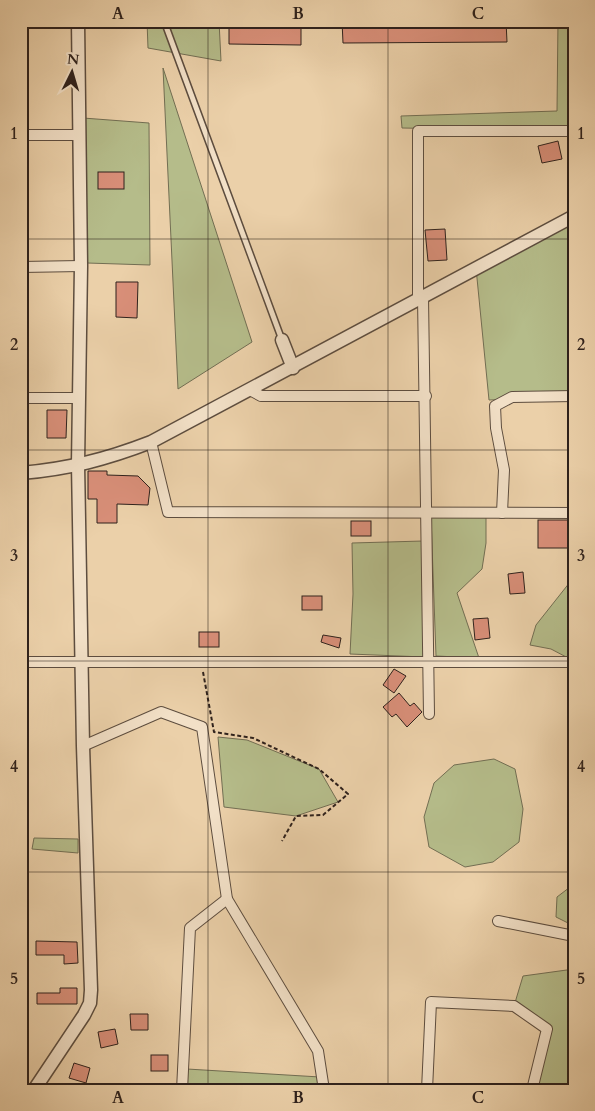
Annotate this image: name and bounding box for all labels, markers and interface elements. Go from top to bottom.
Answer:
text: A [112,3,124,25]
text: B [292,3,304,25]
text: C [472,3,484,25]
north arrow [48,48,98,98]
text: N [66,50,80,70]
text: 1 [10,123,18,145]
text: 1 [577,123,585,145]
text: 2 [10,334,18,356]
text: 2 [577,334,585,356]
text: 3 [10,545,18,567]
text: 3 [577,545,585,567]
text: 4 [10,756,18,778]
text: 4 [577,756,585,778]
text: 5 [10,968,18,990]
text: 5 [577,968,585,990]
text: A [112,1087,124,1109]
text: B [292,1087,304,1109]
text: C [472,1087,484,1109]

